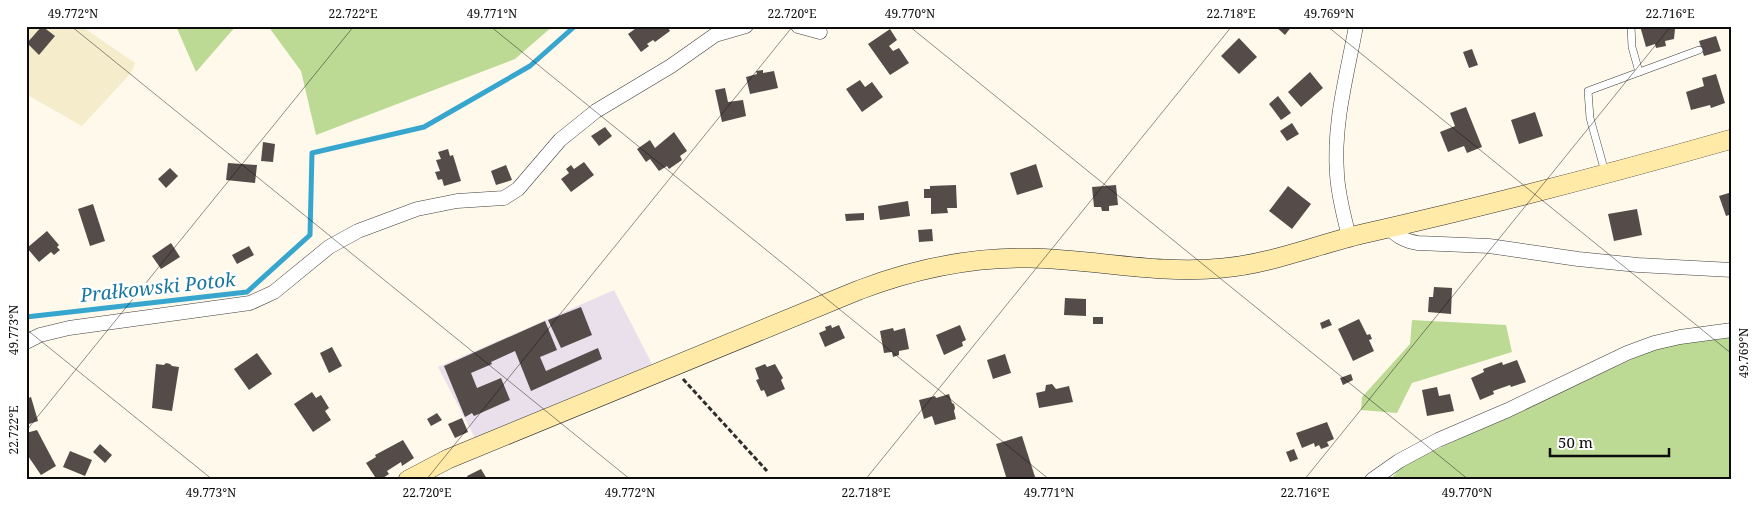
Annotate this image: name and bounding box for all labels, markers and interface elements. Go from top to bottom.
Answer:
text: 49.772°N [48,5,98,22]
text: 22.722°E [329,5,377,22]
text: 49.771°N [467,5,517,22]
text: 22.720°E [768,5,816,22]
text: 49.770°N [885,5,935,22]
text: 22.718°E [1207,5,1255,22]
text: 49.769°N [1304,5,1354,22]
text: 22.716°E [1646,5,1694,22]
water label: Prałkowski Potok [78,266,238,308]
text: 49.773°N [5,305,22,355]
text: 49.769°N [1735,328,1752,378]
text: 22.722°E [5,406,22,454]
scale bar [1550,426,1669,458]
text: 50 m [1558,432,1593,452]
text: 49.773°N [186,484,236,501]
text: 22.720°E [403,484,451,501]
text: 49.772°N [605,484,655,501]
text: 22.718°E [842,484,890,501]
text: 49.771°N [1024,484,1074,501]
text: 22.716°E [1281,484,1329,501]
text: 49.770°N [1442,484,1492,501]

